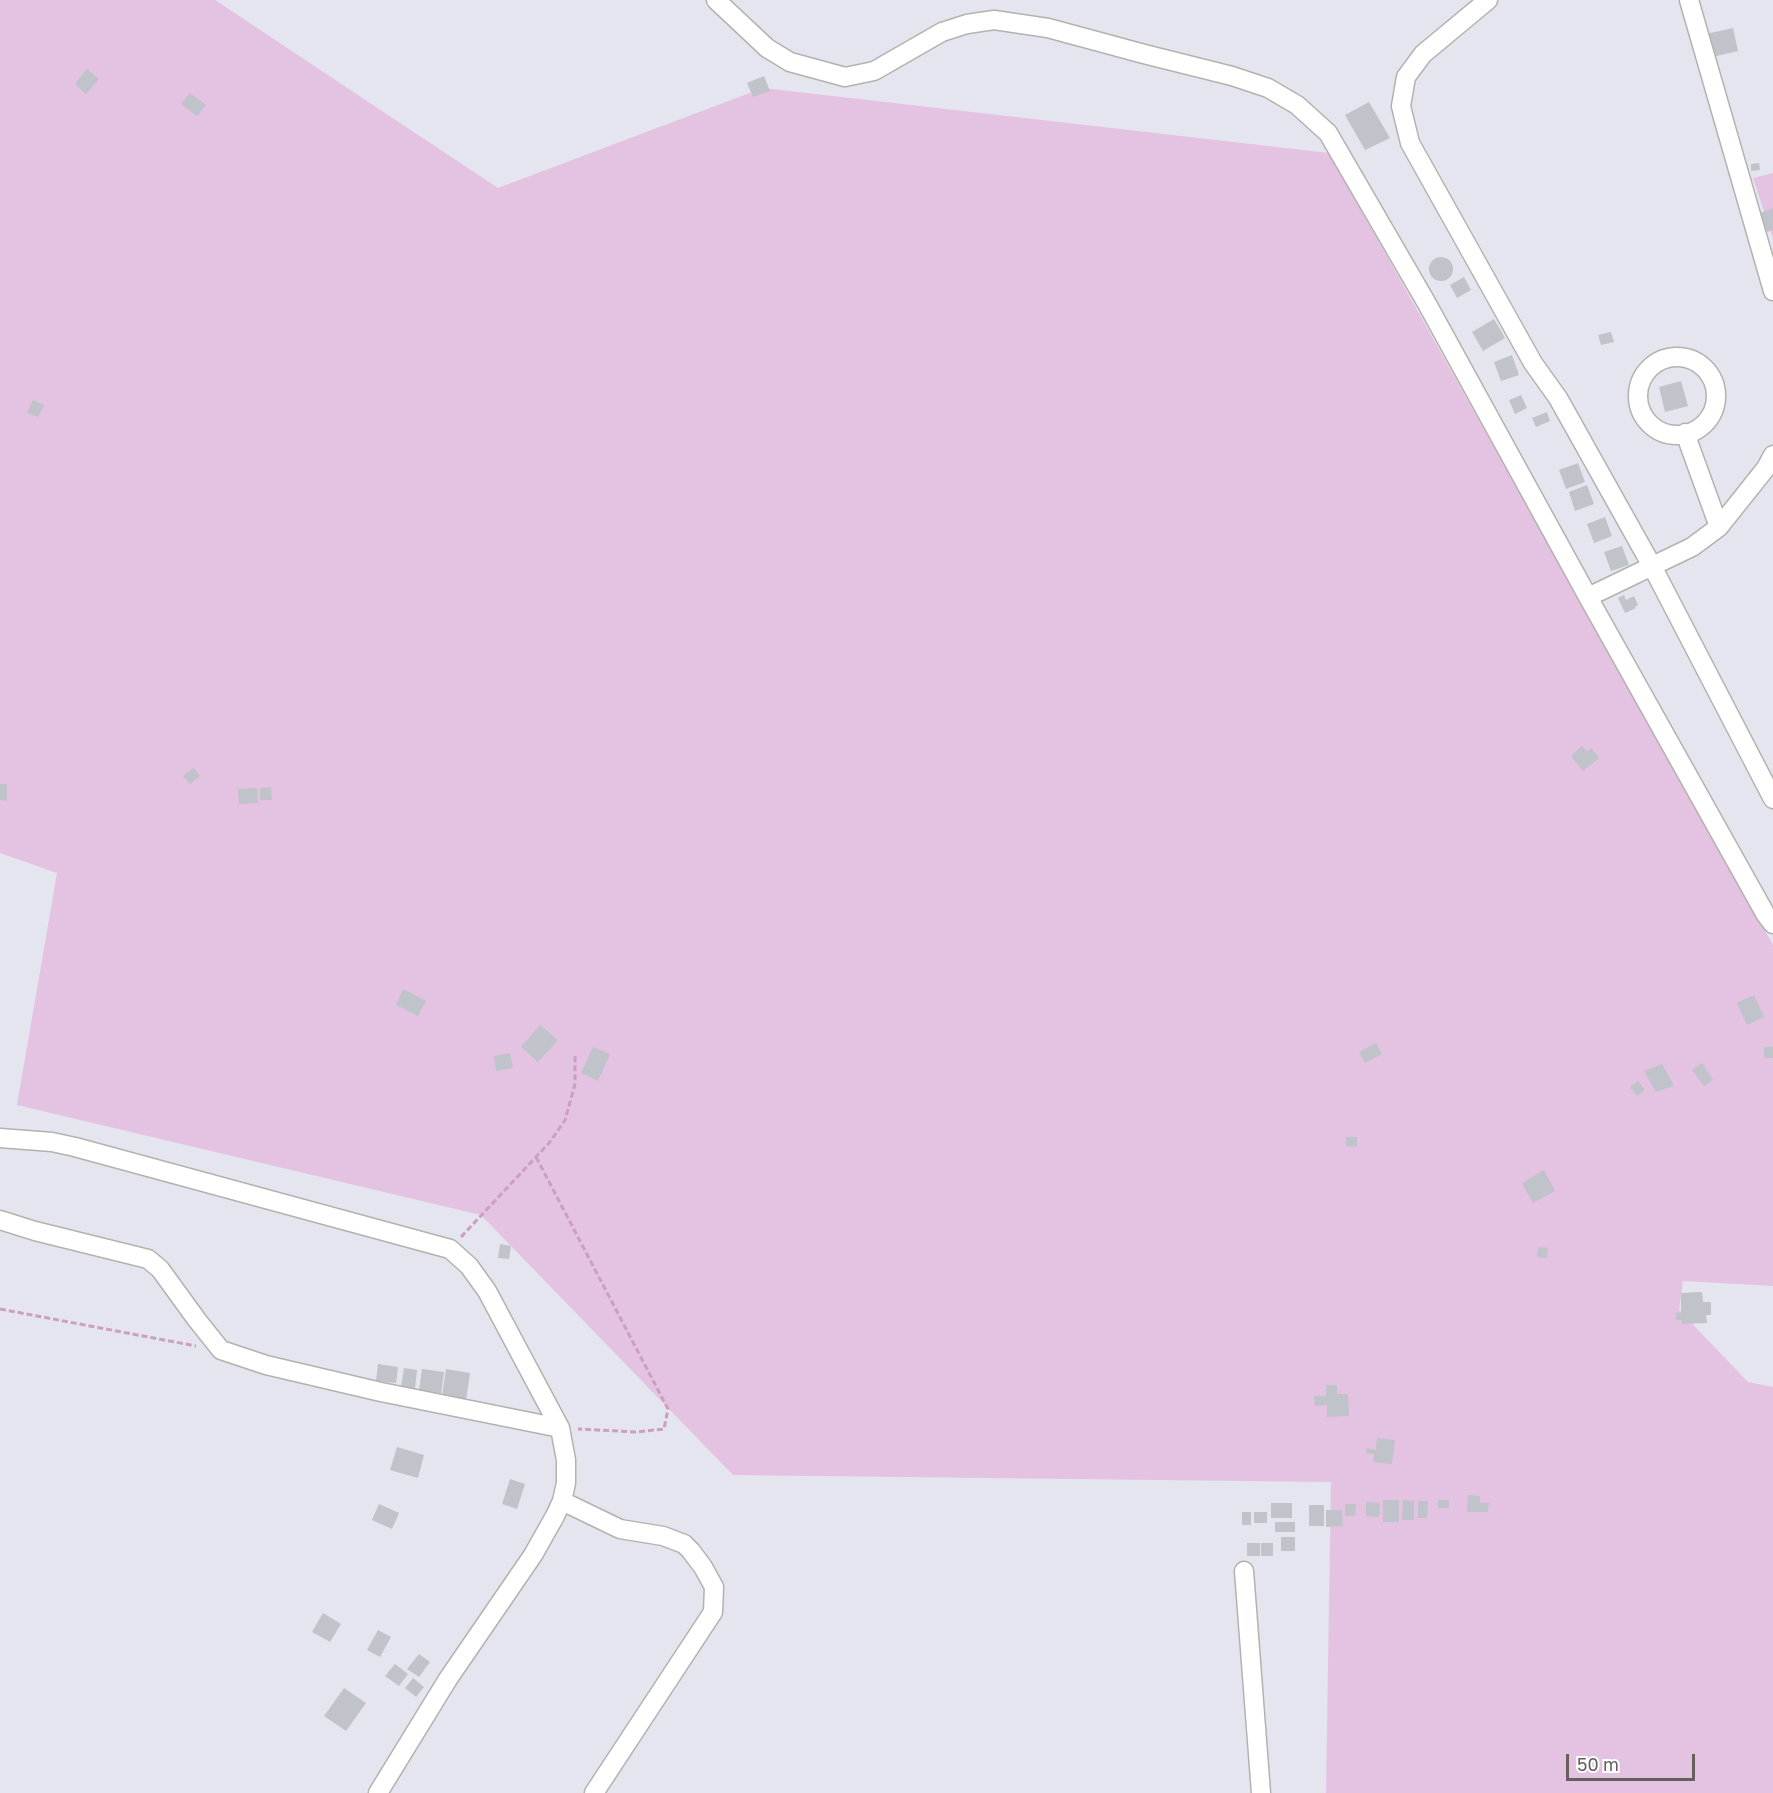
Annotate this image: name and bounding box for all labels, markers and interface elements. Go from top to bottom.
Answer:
scale bar [1569,1742,1698,1780]
text: 50 m [1577,1753,1619,1775]

